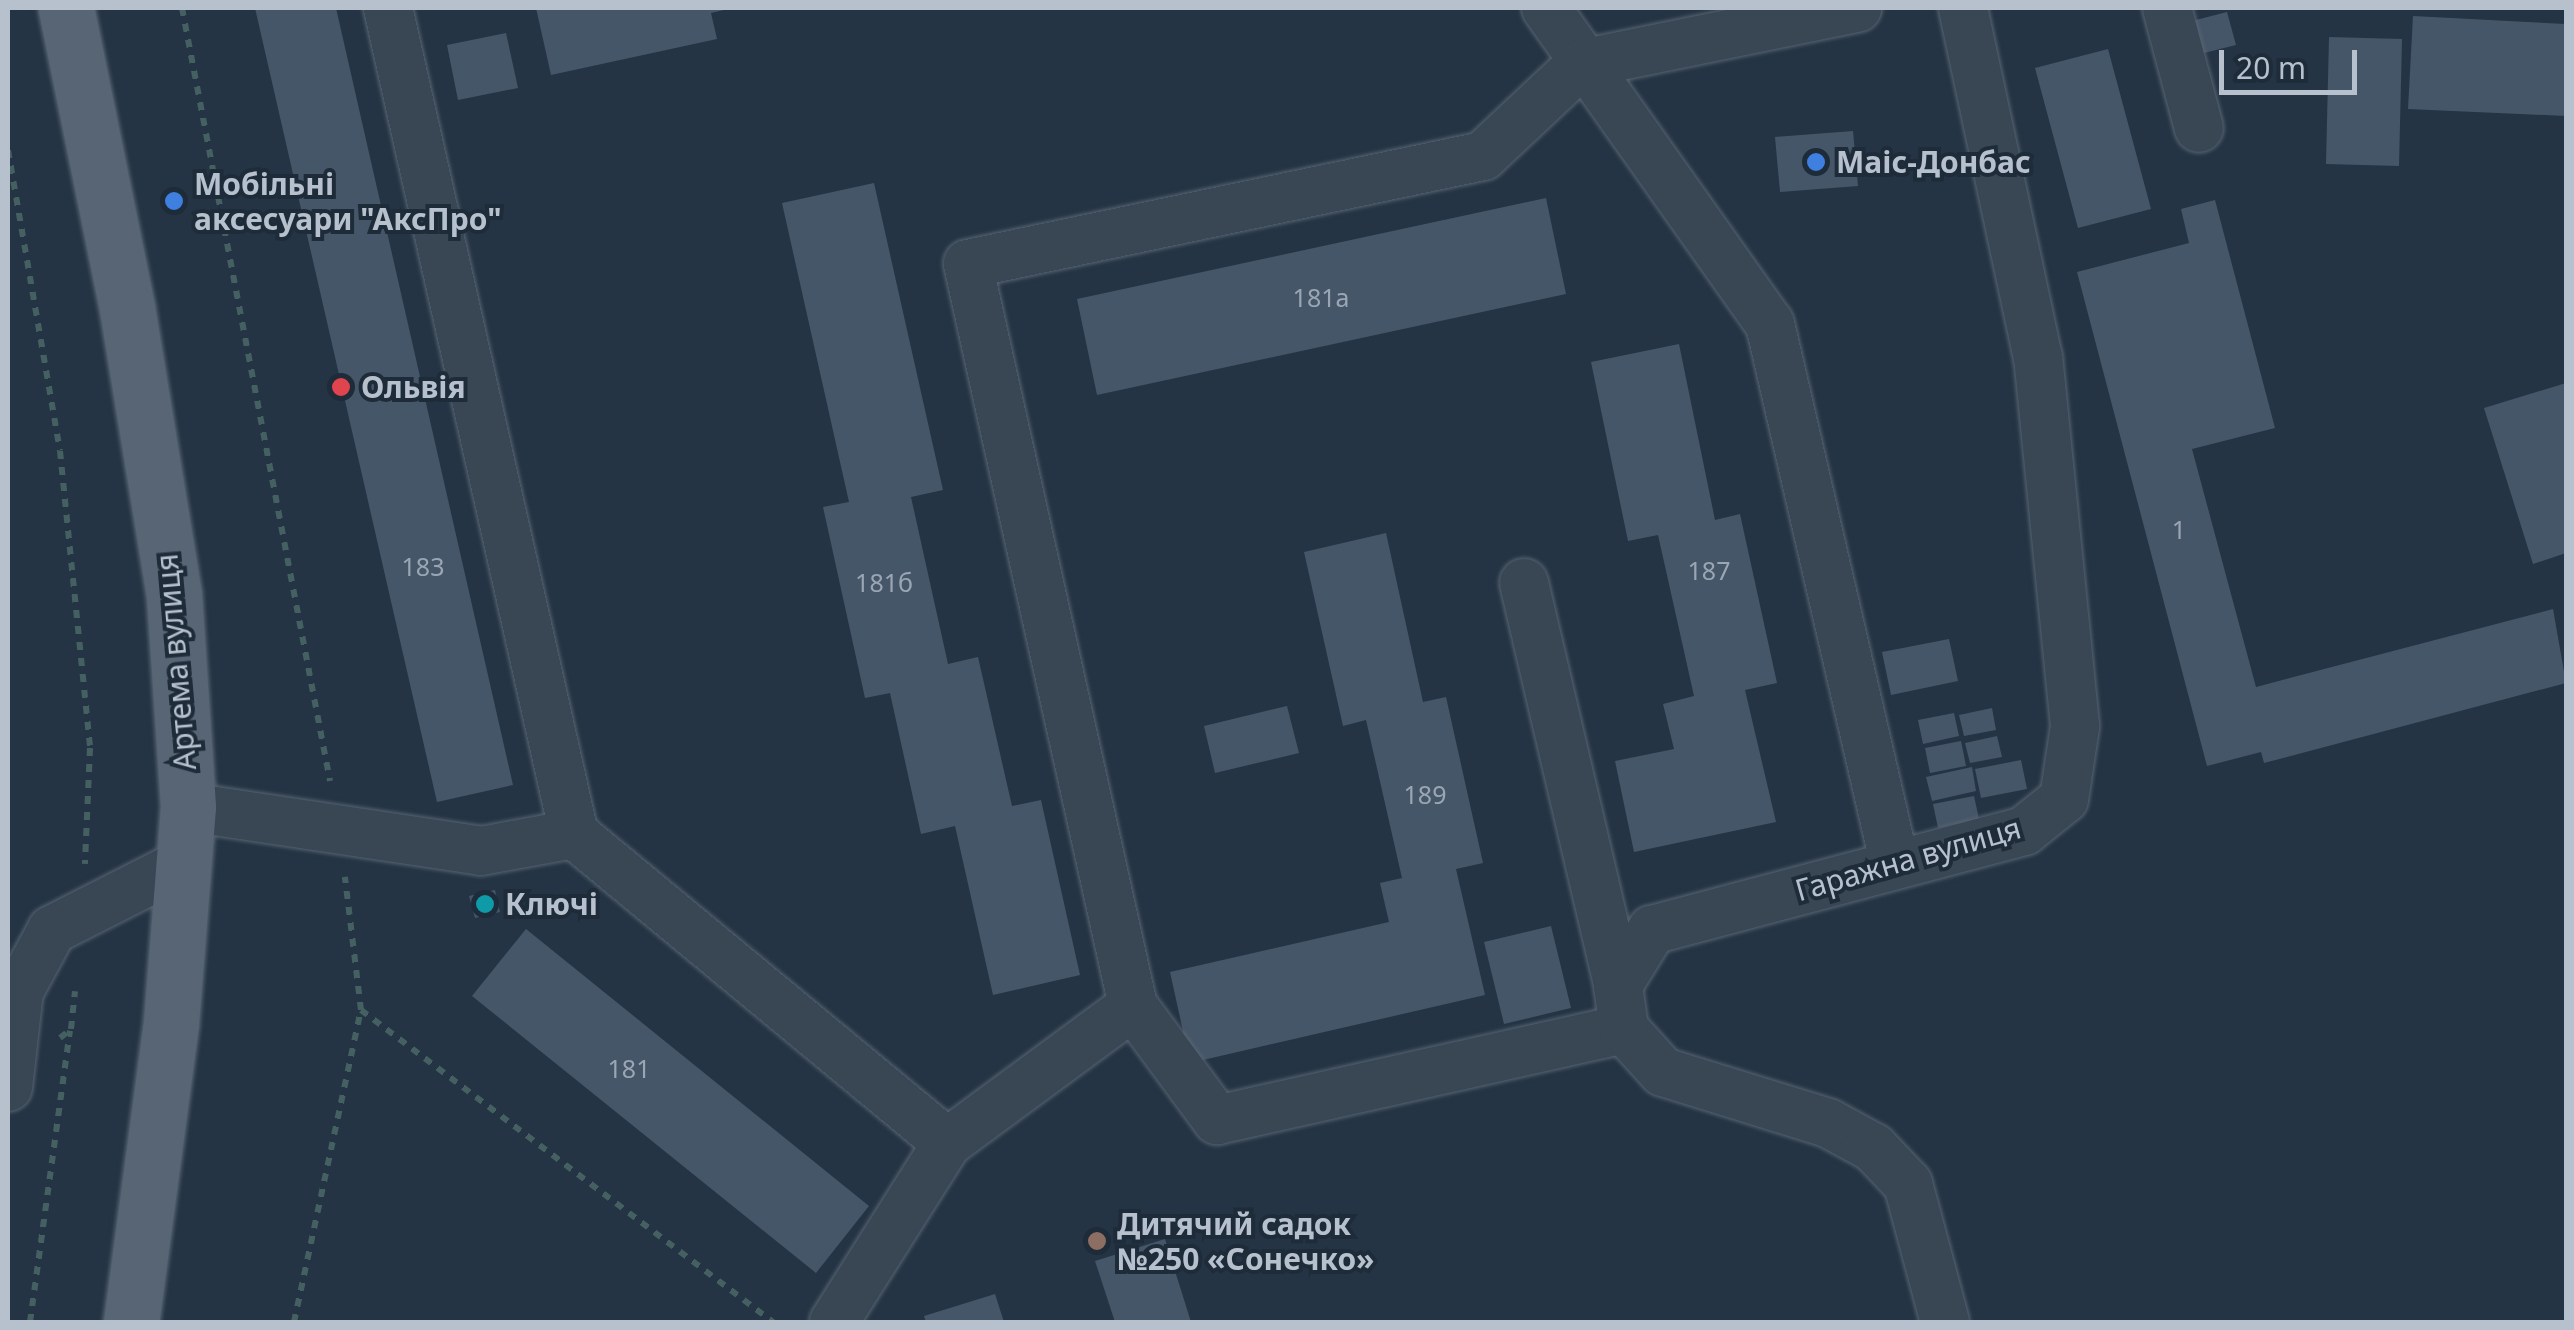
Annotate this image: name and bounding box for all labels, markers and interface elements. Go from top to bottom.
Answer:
scale bar [2224,30,2362,92]
text: 20 m [2236,47,2306,88]
place label: Маіс-Донбас [1836,144,2031,180]
marker: Маіс-Донбас [1805,151,1827,173]
place label: Мобільні аксесуари "АксПро" [194,166,502,236]
marker: Мобільні аксесуари "АксПро" [163,190,185,212]
house number: 181а [1293,282,1349,312]
place label: Ольвія [361,369,466,405]
marker: Ольвія [330,376,352,398]
house number: 1 [2172,514,2186,544]
house number: 183 [402,551,444,581]
street label: Артема вулиця [149,552,203,772]
house number: 187 [1688,555,1730,585]
house number: 181б [855,567,913,597]
house number: 189 [1404,779,1446,809]
street label: Гаражна вулиця [1791,810,2025,908]
place label: Ключі [505,886,598,922]
marker: Ключі [474,893,496,915]
house number: 181 [608,1053,650,1083]
place label: Дитячий садок №250 «Сонечко» [1117,1206,1374,1276]
marker: Дитячий садок №250 «Сонечко» [1086,1230,1108,1252]

